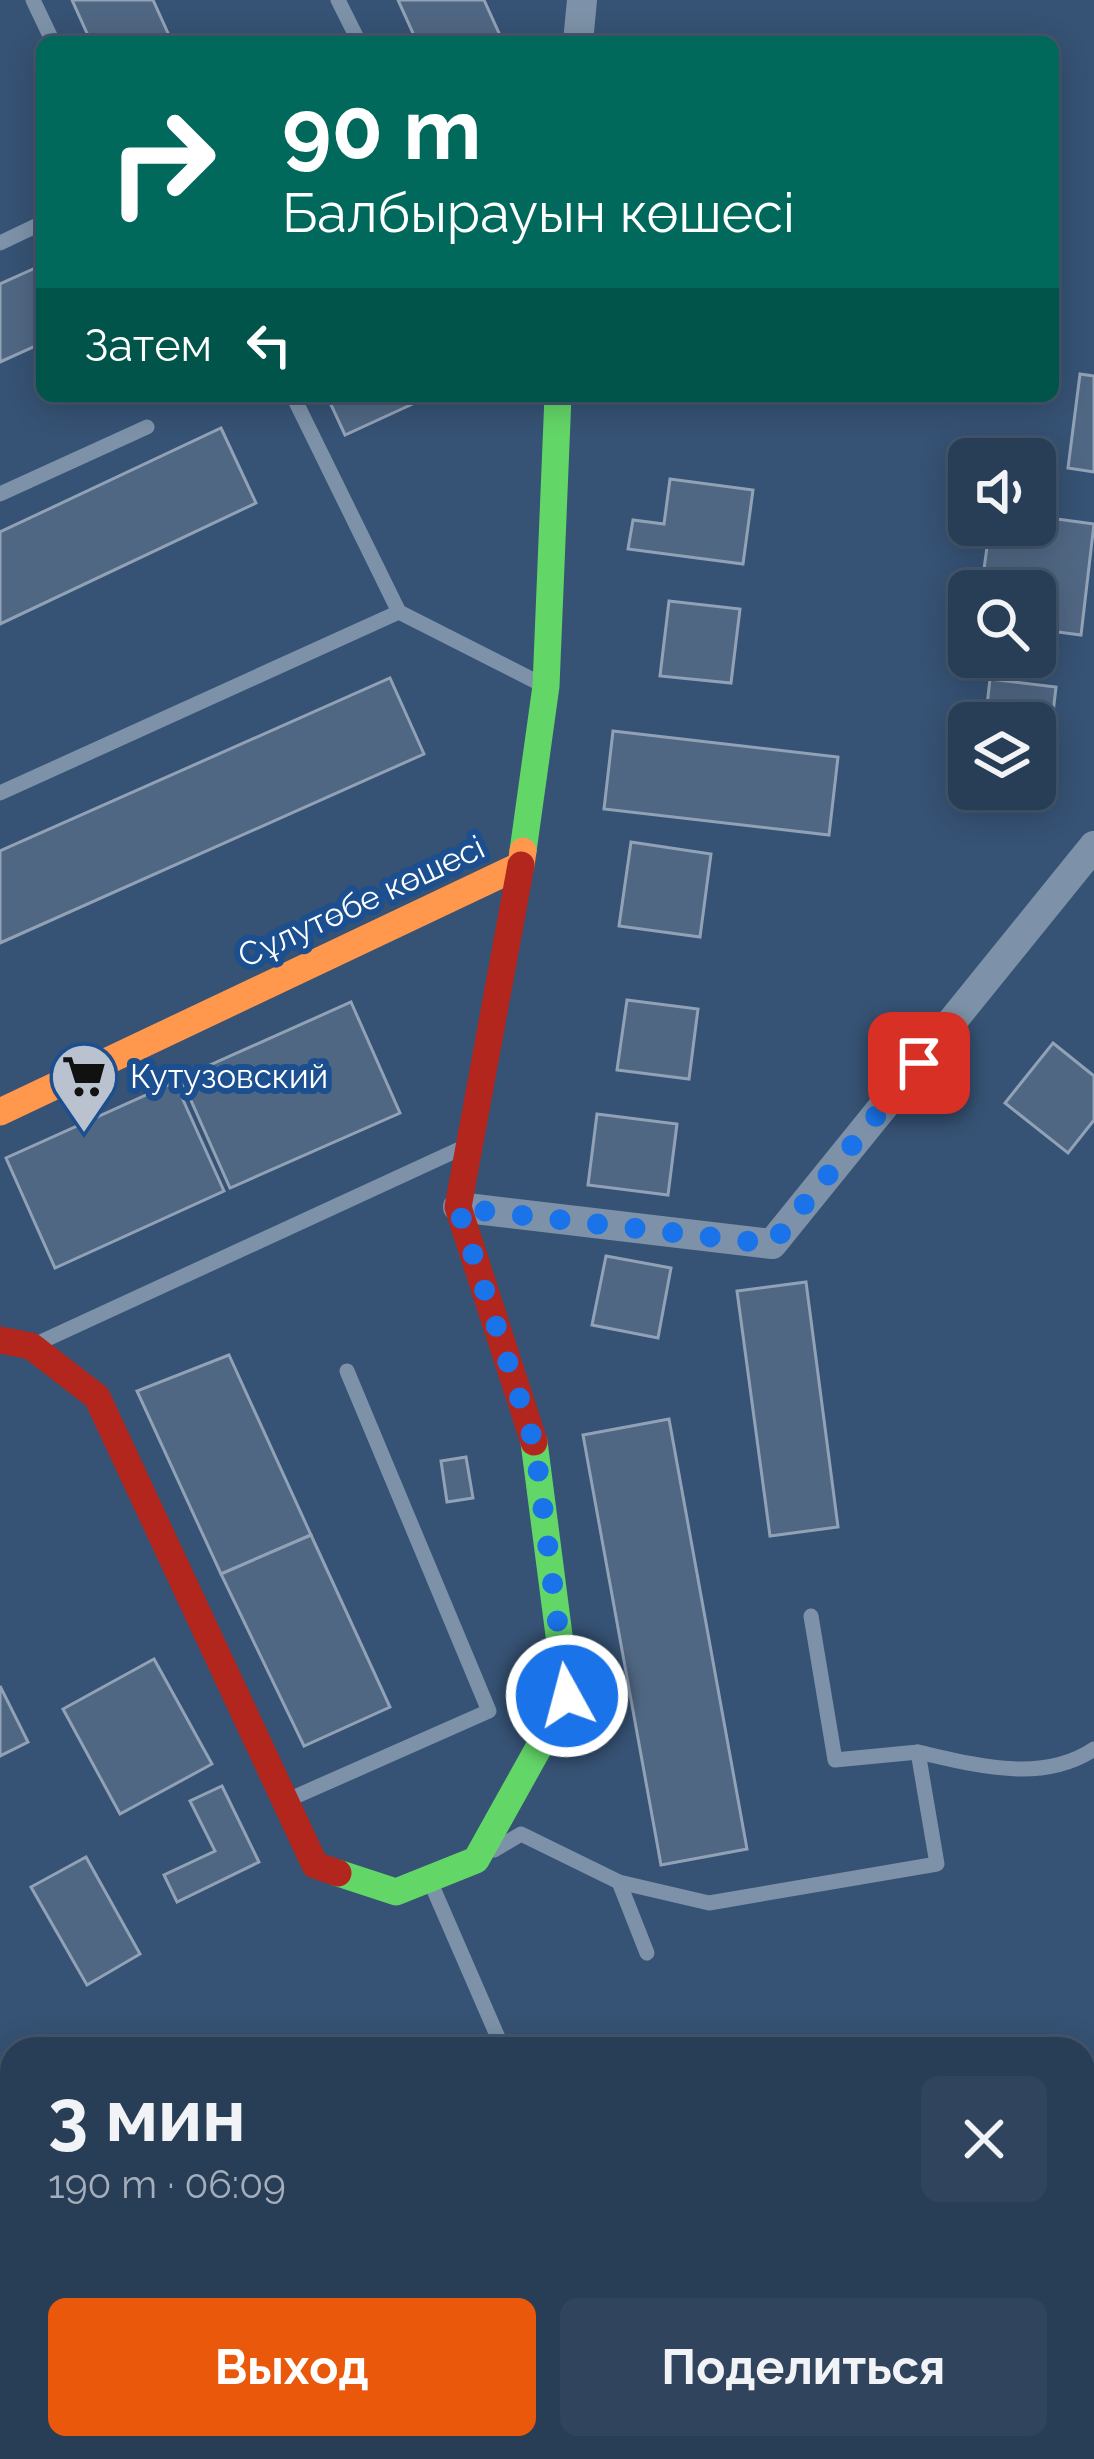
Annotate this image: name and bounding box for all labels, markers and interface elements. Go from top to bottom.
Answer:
text: 90 m [282,80,481,179]
icon: right [84,84,240,240]
text: Балбырауын көшесі [282,181,795,245]
icon: left [236,312,302,378]
text: Затем [84,319,212,372]
map controls [948,438,1056,810]
button: sound [948,438,1056,546]
button: search [948,570,1056,678]
button: layers [948,702,1056,810]
street label: Сұлутөбе көшесі [232,827,490,976]
pin [868,1012,970,1114]
icon: arrive [886,1030,952,1096]
supermarket icon: Кутузовский [49,1041,119,1135]
place label: Кутузовский [130,1057,328,1096]
position arrow [504,1633,630,1759]
text: 3 мин [48,2073,246,2158]
button: close [921,2076,1047,2202]
text: 190 m · 06:09 [48,2161,286,2207]
button: Выход [48,2298,536,2436]
button: Поделиться [560,2298,1047,2436]

